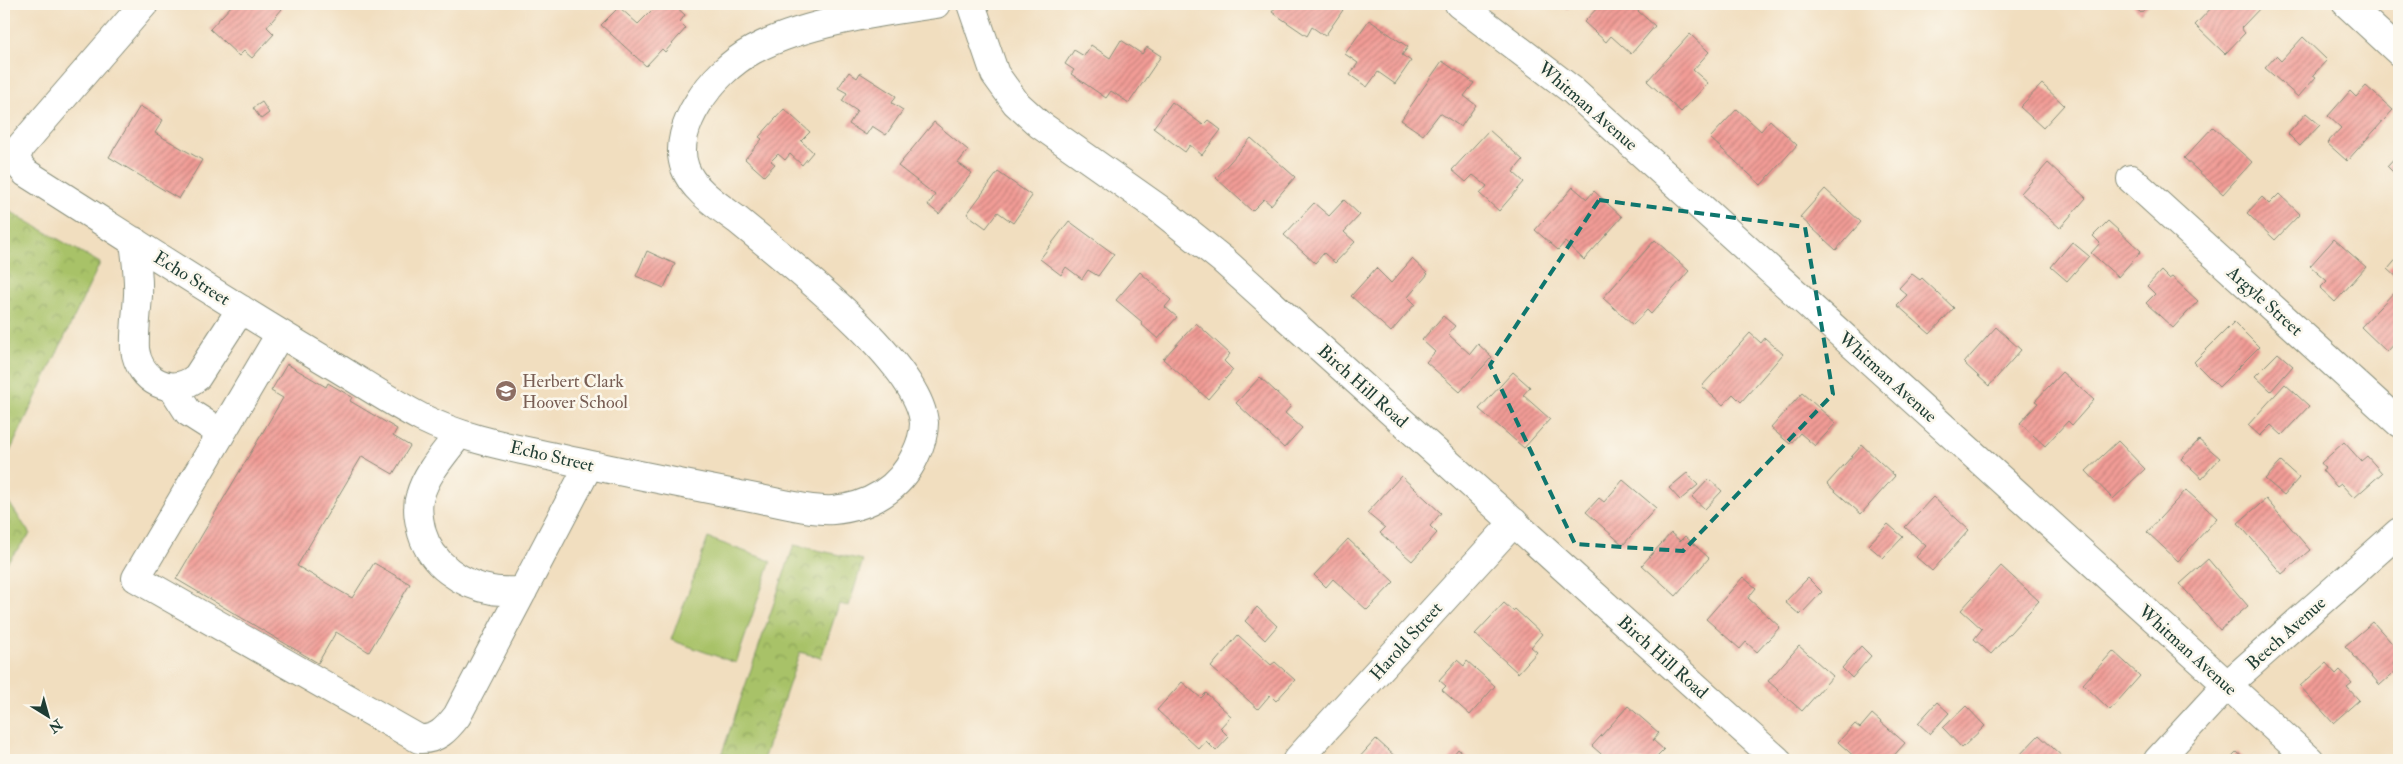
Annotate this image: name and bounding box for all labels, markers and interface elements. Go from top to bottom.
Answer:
street label: Whitman Avenue [1532,56,1643,156]
street label: Echo Street [149,246,234,311]
street label: Argyle Street [2221,261,2307,342]
street label: Whitman Avenue [1833,326,1942,428]
street label: Birch Hill Road [1313,340,1413,433]
place label: Herbert Clark Hoover School [522,370,628,414]
school or university icon: Herbert Clark Hoover School [494,379,518,403]
street label: Echo Street [508,436,596,477]
street label: Beech Avenue [2242,591,2331,675]
street label: Harold Street [1365,597,1448,685]
street label: Whitman Avenue [2133,599,2242,701]
street label: Birch Hill Road [1613,611,1713,704]
north arrow [22,692,72,742]
text: N [45,715,66,737]

